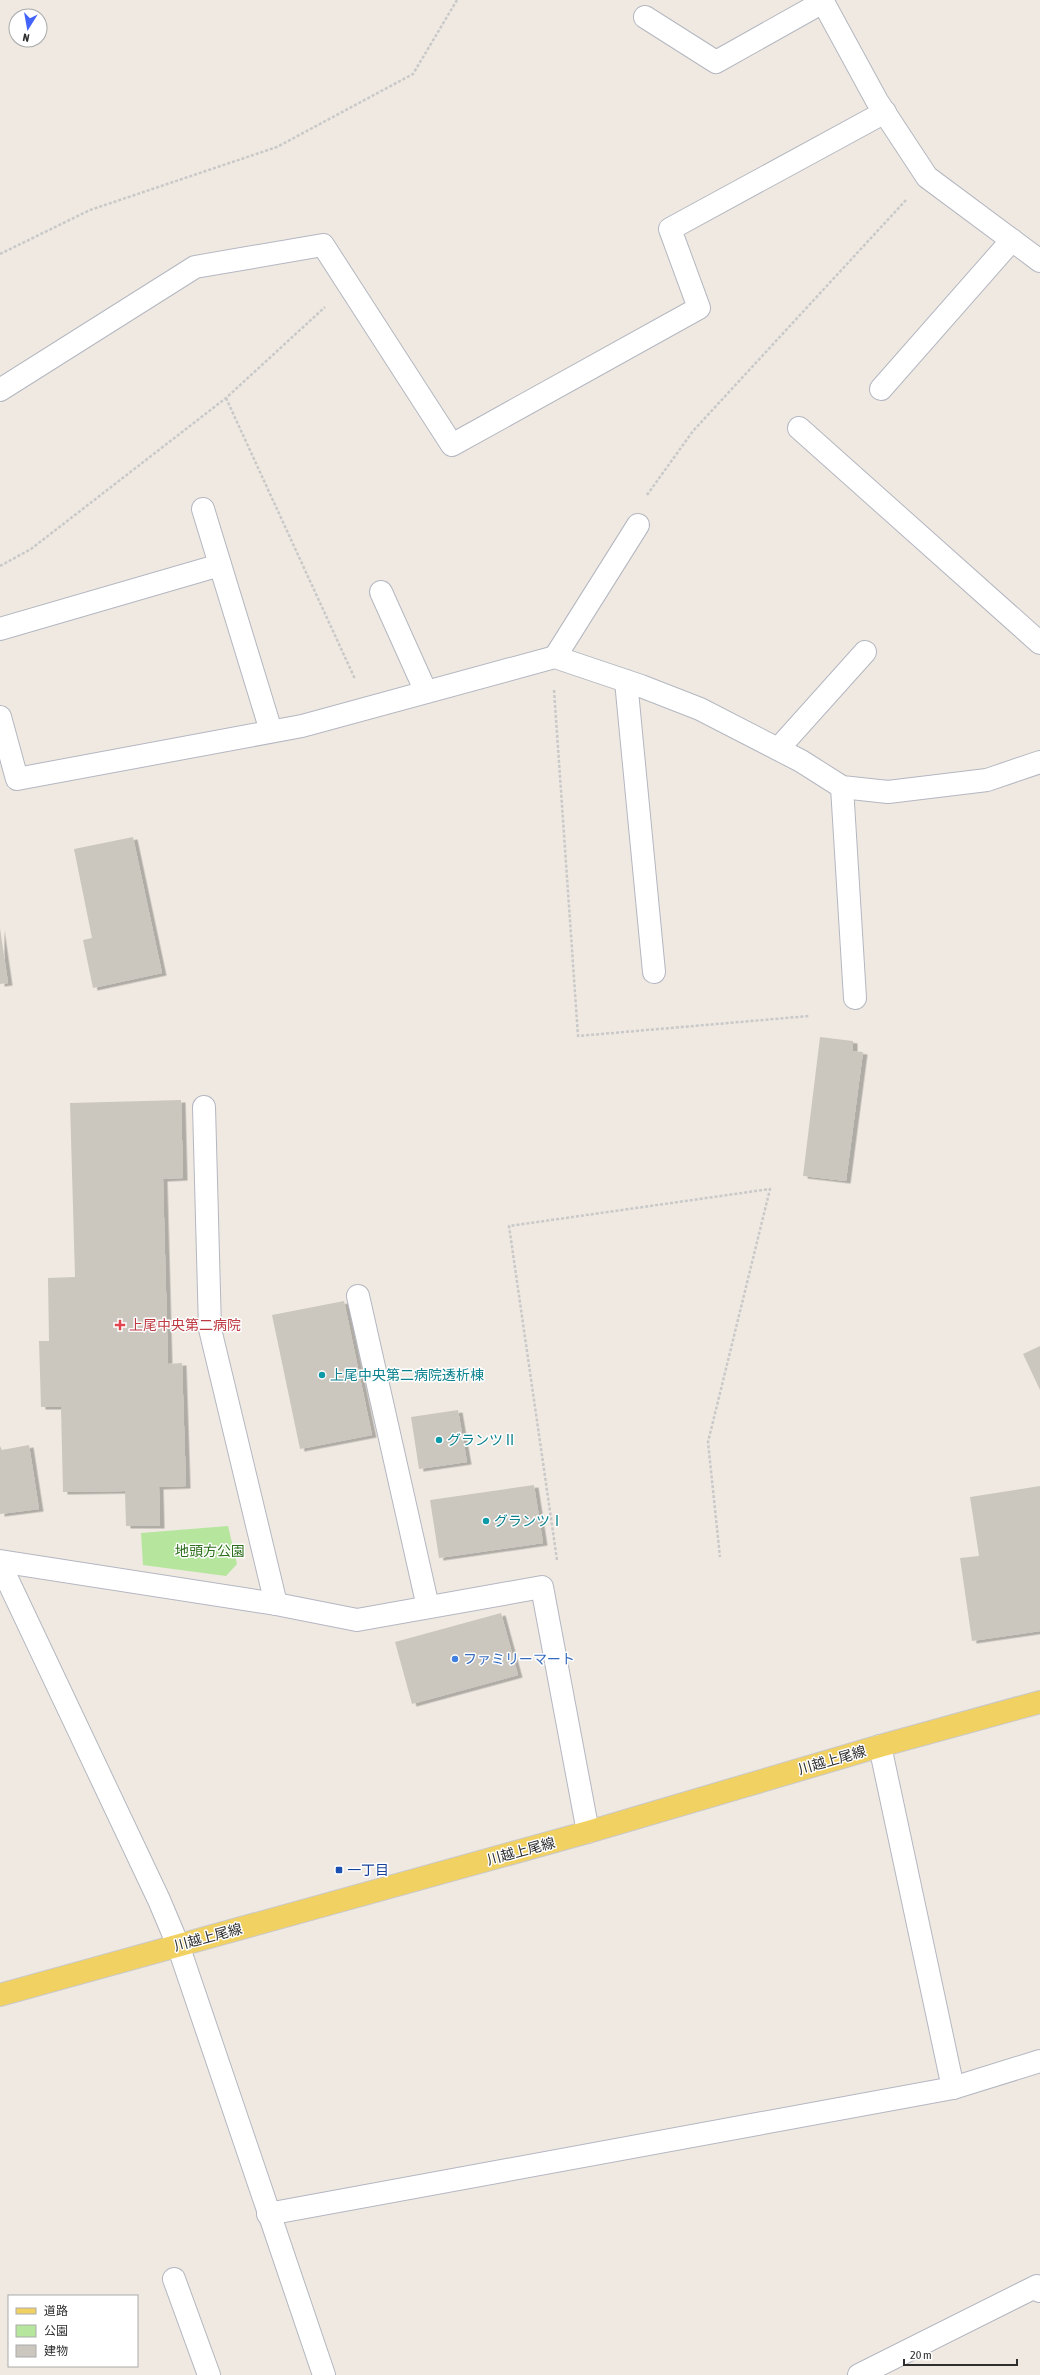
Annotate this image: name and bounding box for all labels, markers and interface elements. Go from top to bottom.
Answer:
north arrow [8,8,48,48]
text: N [22,31,30,44]
place label: 上尾中央第二病院 [129,1317,241,1333]
marker: 上尾中央第二病院 [114,1319,126,1331]
place label: 上尾中央第二病院透析棟 [330,1367,484,1383]
marker: 上尾中央第二病院透析棟 [317,1370,327,1380]
place label: グランツⅡ [447,1432,517,1448]
marker: グランツⅡ [434,1435,444,1445]
place label: グランツⅠ [494,1513,564,1529]
marker: グランツⅠ [481,1516,491,1526]
park label: 地頭方公園 [175,1543,245,1559]
place label: ファミリーマート [463,1651,575,1667]
marker: ファミリーマート [450,1654,460,1664]
street label: 川越上尾線 [796,1743,868,1777]
street label: 川越上尾線 [485,1834,557,1868]
place label: 一丁目 [347,1862,389,1878]
marker: 一丁目 [334,1865,344,1875]
street label: 川越上尾線 [172,1920,244,1954]
legend [8,2295,138,2367]
text: 道路 [44,2304,68,2318]
text: 公園 [44,2324,68,2338]
scale bar [904,2341,1017,2367]
text: 建物 [44,2344,68,2358]
text: 20 m [910,2348,932,2362]

